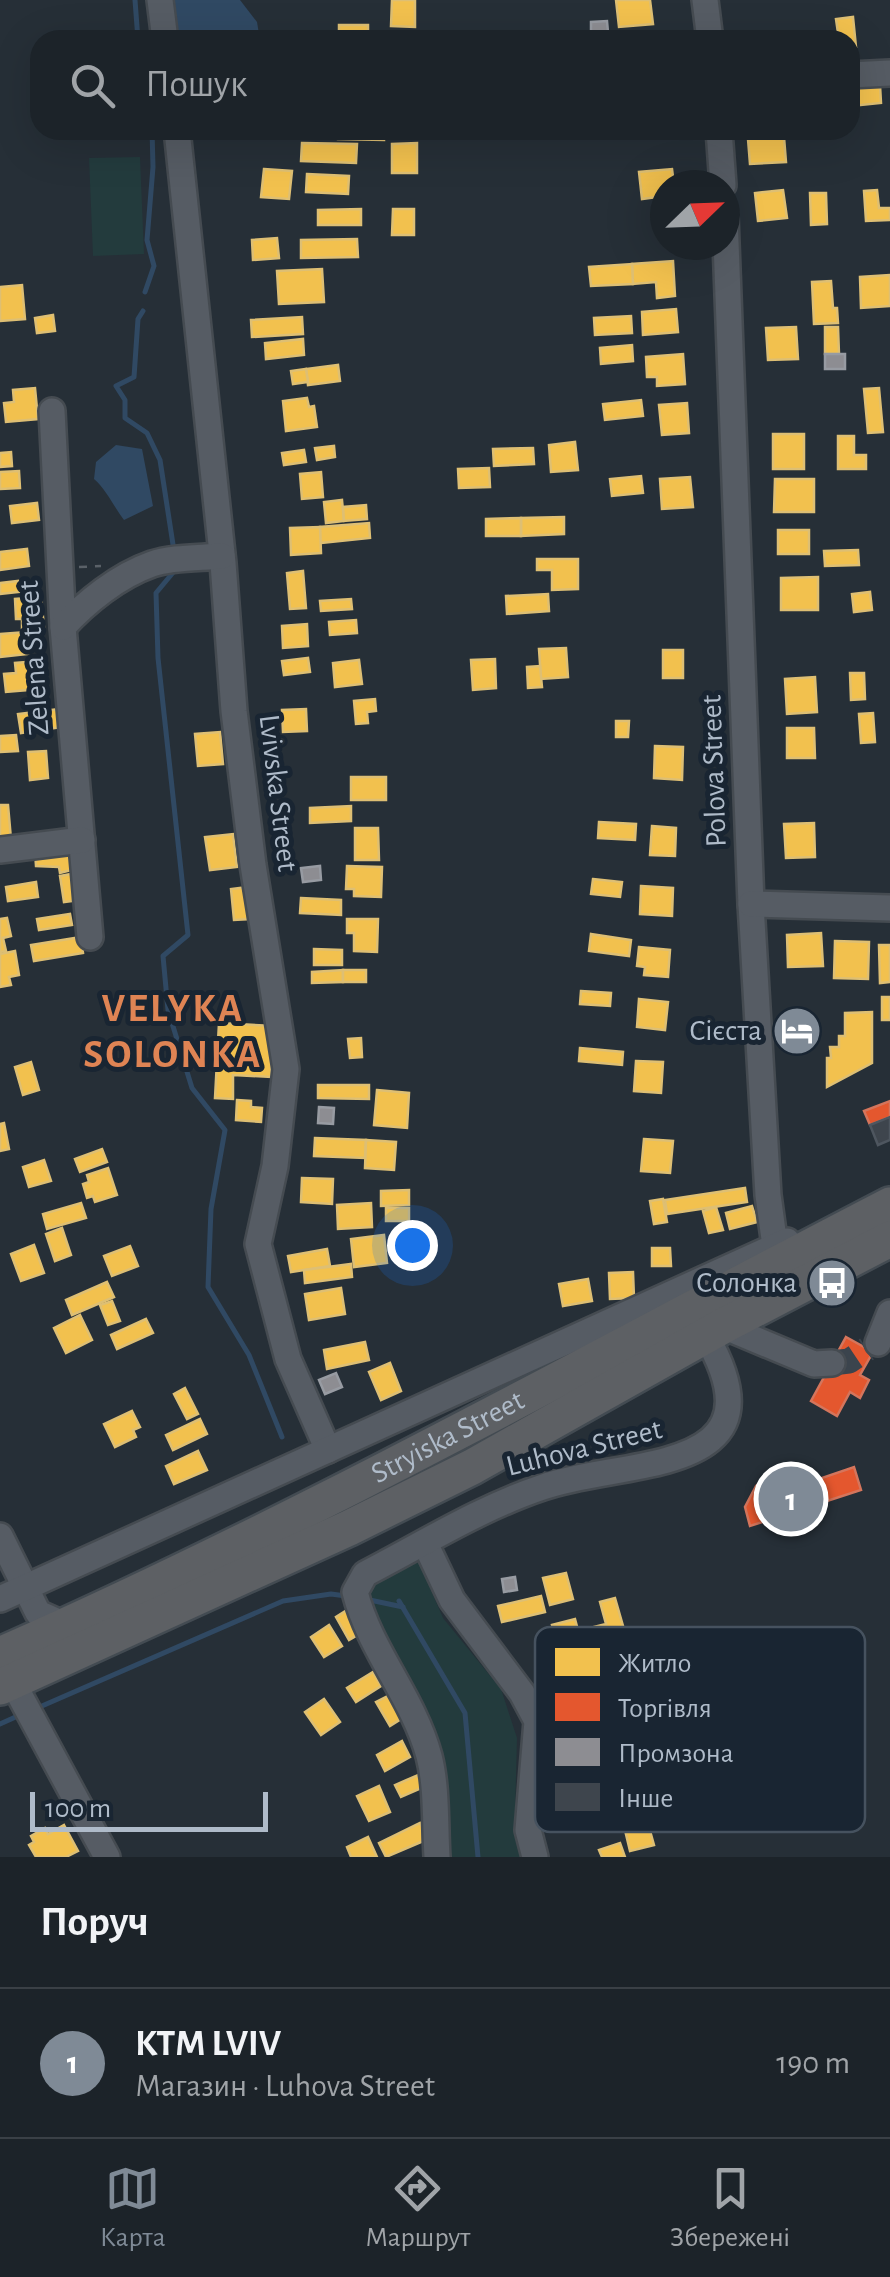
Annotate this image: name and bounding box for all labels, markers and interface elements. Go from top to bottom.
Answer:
search box [30,30,860,140]
icon: search [65,58,120,113]
text: Пошук [145,66,248,104]
north arrow [650,170,740,260]
street label: Zelena Street [14,579,54,736]
street label: Polova Street [696,694,732,848]
street label: Lvivska Street [253,713,303,874]
district label: VELYKA SOLONKA [83,989,263,1075]
hotel icon: Сієста [771,1005,823,1057]
place label: Сієста [689,1016,762,1046]
your location [387,1220,438,1271]
bus stop icon: Солонка [806,1257,858,1309]
place label: Солонка [696,1268,797,1298]
street label: Stryiska Street [366,1385,529,1489]
street label: Luhova Street [503,1414,665,1482]
pin: 1 [758,1462,824,1536]
legend [535,1627,865,1832]
text: Житло [618,1650,691,1678]
text: Торгівля [618,1695,712,1723]
text: Промзона [618,1740,734,1768]
text: Інше [618,1785,673,1813]
scale bar [30,1787,268,1832]
text: 100 m [45,1795,111,1823]
text: Поруч [40,1901,149,1943]
text: KTM LVIV [135,2025,281,2063]
text: 1 [67,2047,78,2079]
text: 190 m [776,2047,850,2079]
text: Магазин · Luhova Street [135,2070,435,2102]
tab: Карта [100,2161,165,2255]
tab: Маршрут [365,2161,470,2255]
tab: Збережені [670,2161,790,2255]

